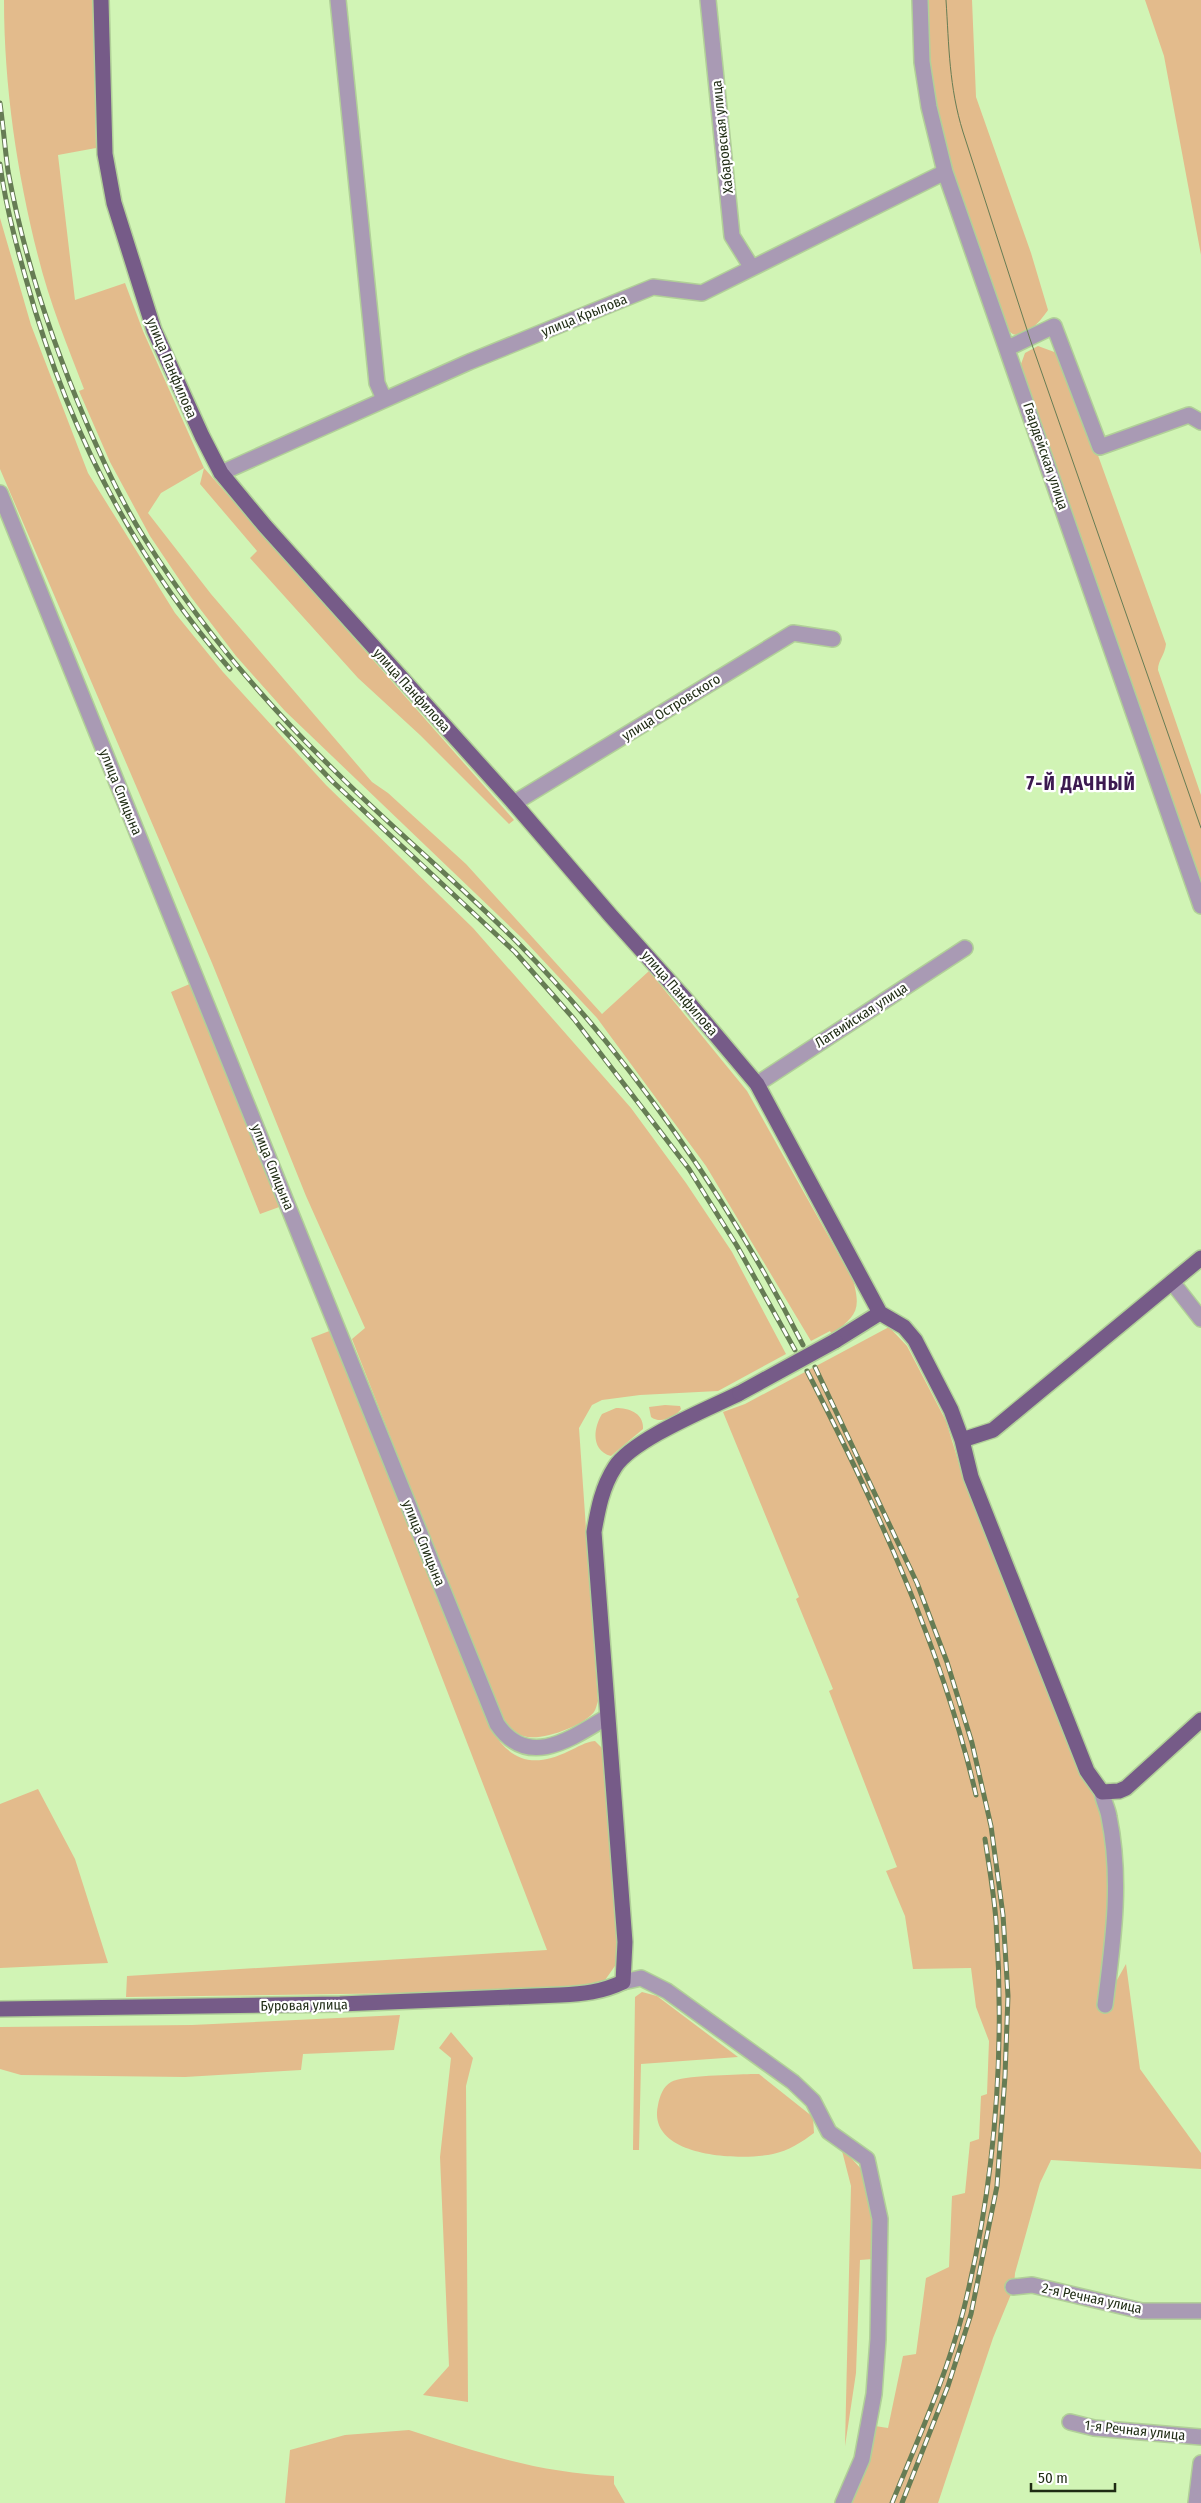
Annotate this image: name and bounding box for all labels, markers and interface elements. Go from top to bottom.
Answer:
street label: Хабаровская улица [708,79,737,194]
street label: улица Крылова [539,291,630,340]
street label: улица Панфилова [143,316,200,421]
street label: Гвардейская улица [1019,400,1072,512]
street label: улица Панфилова [369,645,454,736]
street label: улица Островского [619,670,724,745]
street label: улица Спицына [96,747,146,838]
district label: 7-Й ДАЧНЫЙ [1026,771,1136,795]
street label: улица Панфилова [638,947,721,1039]
street label: Латвийская улица [812,979,911,1052]
street label: улица Спицына [248,1122,298,1213]
street label: улица Спицына [399,1498,449,1589]
street label: Буровая улица [260,1996,348,2015]
street label: 2-я Речная улица [1040,2280,1144,2317]
street label: 1-я Речная улица [1084,2417,1186,2444]
scale bar [1031,2460,1115,2492]
text: 50 m [1038,2469,1068,2487]

